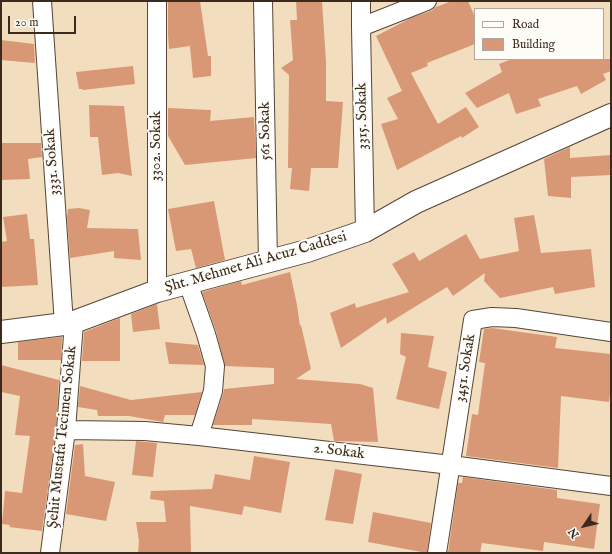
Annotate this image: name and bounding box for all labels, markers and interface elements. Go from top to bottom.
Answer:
scale bar [10,8,78,34]
legend [474,8,604,60]
text: 20 m [15,15,38,30]
text: Road [512,17,539,32]
text: Building [512,37,555,52]
street label: 3315. Sokak [353,82,373,150]
street label: 561 Sokak [256,101,276,161]
street label: 3302. Sokak [148,111,166,181]
street label: 3331. Sokak [42,128,64,196]
street label: Şht. Mehmet Ali Acuz Caddesi [163,228,349,298]
street label: 3451. Sokak [452,333,480,403]
street label: Şehit Mustafa Tecimen Sokak [44,345,82,529]
street label: 2. Sokak [312,440,366,464]
north arrow [564,506,604,546]
text: N [566,525,583,541]

